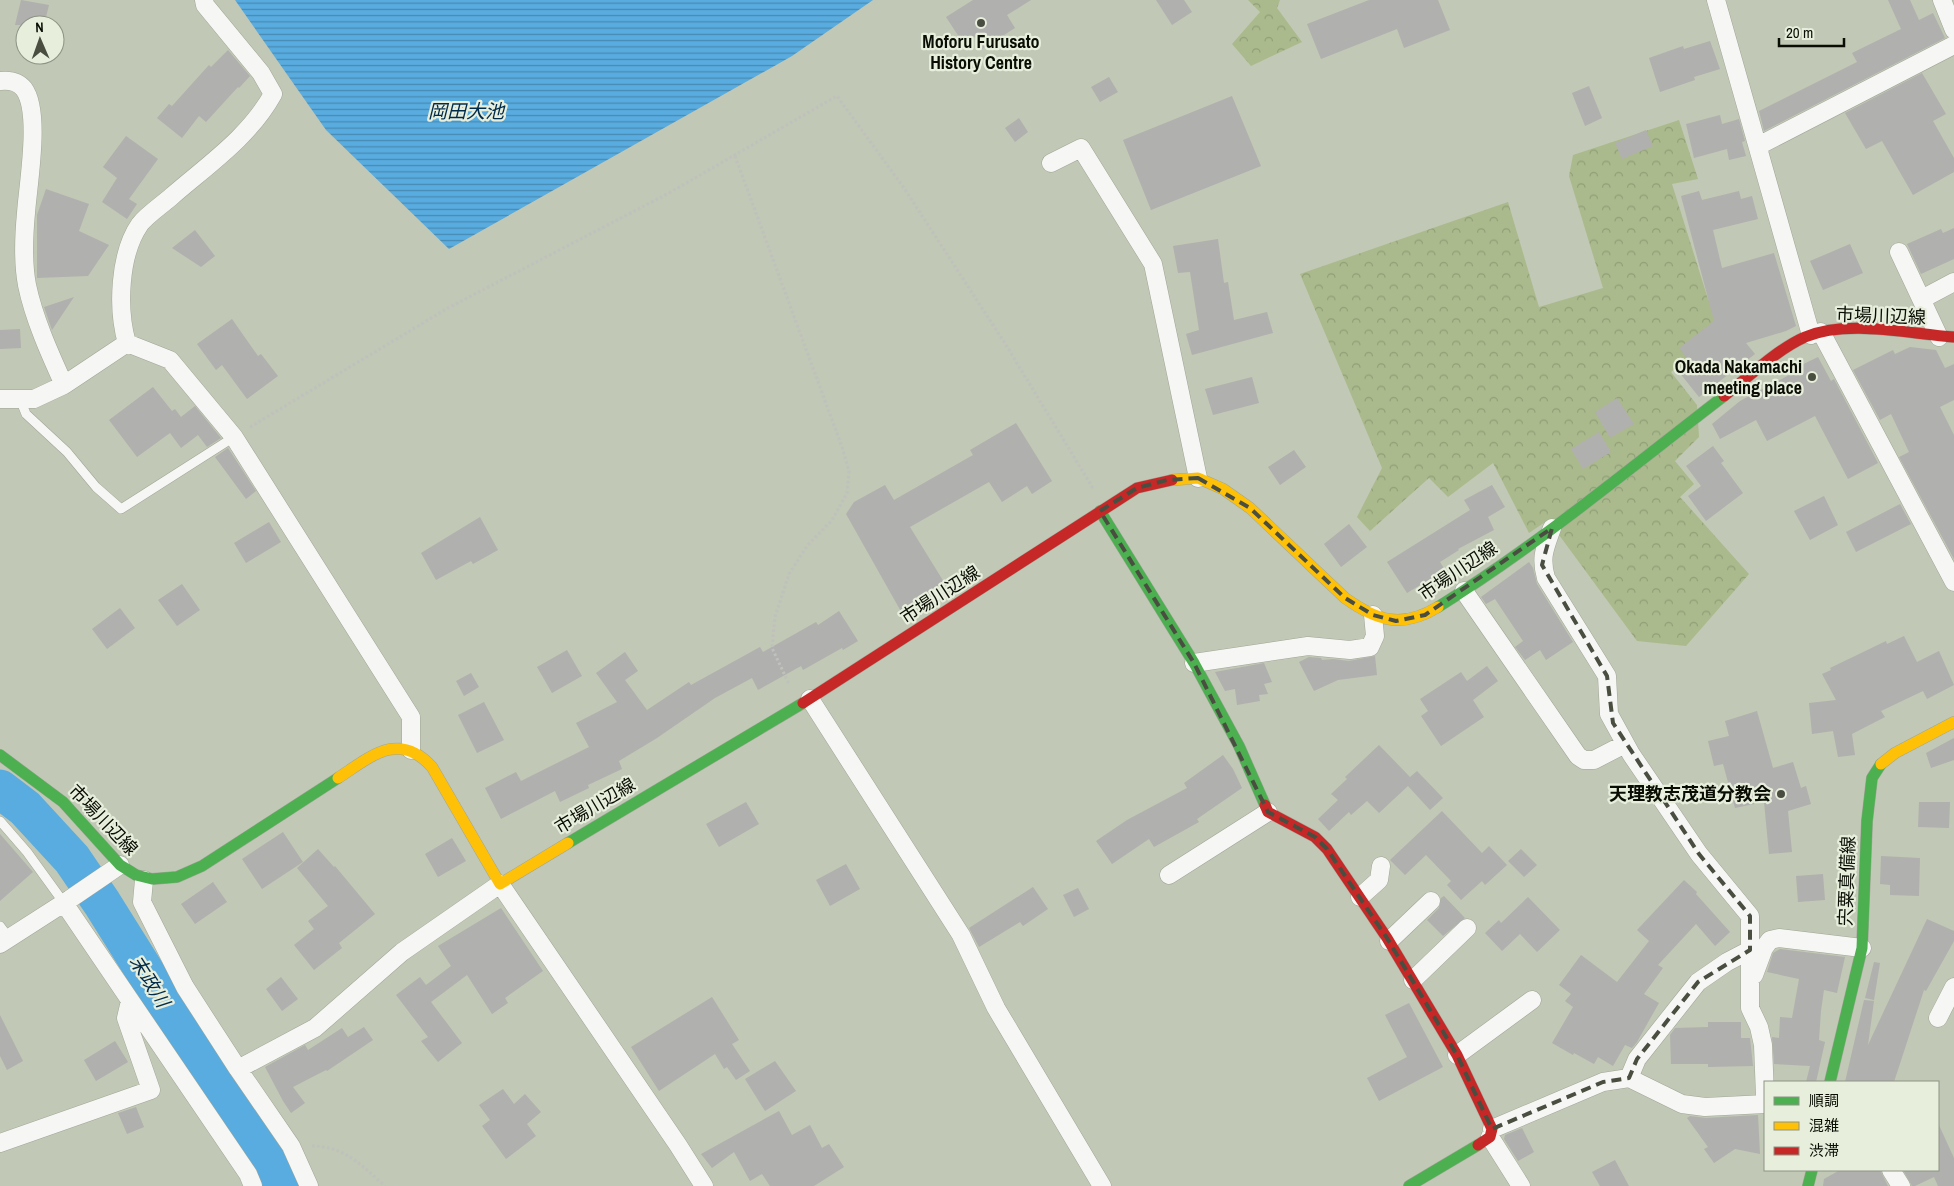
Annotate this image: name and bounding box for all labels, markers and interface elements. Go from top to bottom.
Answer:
north arrow [15,15,65,65]
scale bar [1779,15,1844,47]
marker: Moforu Furusato History Centre [975,17,987,29]
text: N [35,18,44,36]
text: 20 m [1786,22,1813,43]
place label: Moforu Furusato History Centre [922,29,1040,75]
water label: 岡田大池 [428,98,506,124]
street label: 市場川辺線 [1836,301,1926,330]
place label: Okada Nakamachi meeting place [1675,354,1802,400]
marker: Okada Nakamachi meeting place [1806,371,1818,383]
street label: 市場川辺線 [1413,535,1502,606]
street label: 市場川辺線 [895,560,984,630]
street label: 市場川辺線 [550,772,640,839]
street label: 市場川辺線 [63,779,144,861]
place label: 天理教志茂道分教会 [1609,781,1771,806]
marker: 天理教志茂道分教会 [1775,788,1787,800]
street label: 宍粟真備線 [1832,836,1861,926]
water label: 末政川 [124,950,177,1014]
legend [1764,1081,1939,1171]
text: 順調 [1809,1090,1839,1111]
text: 混雑 [1809,1115,1839,1136]
text: 渋滞 [1809,1140,1839,1161]

